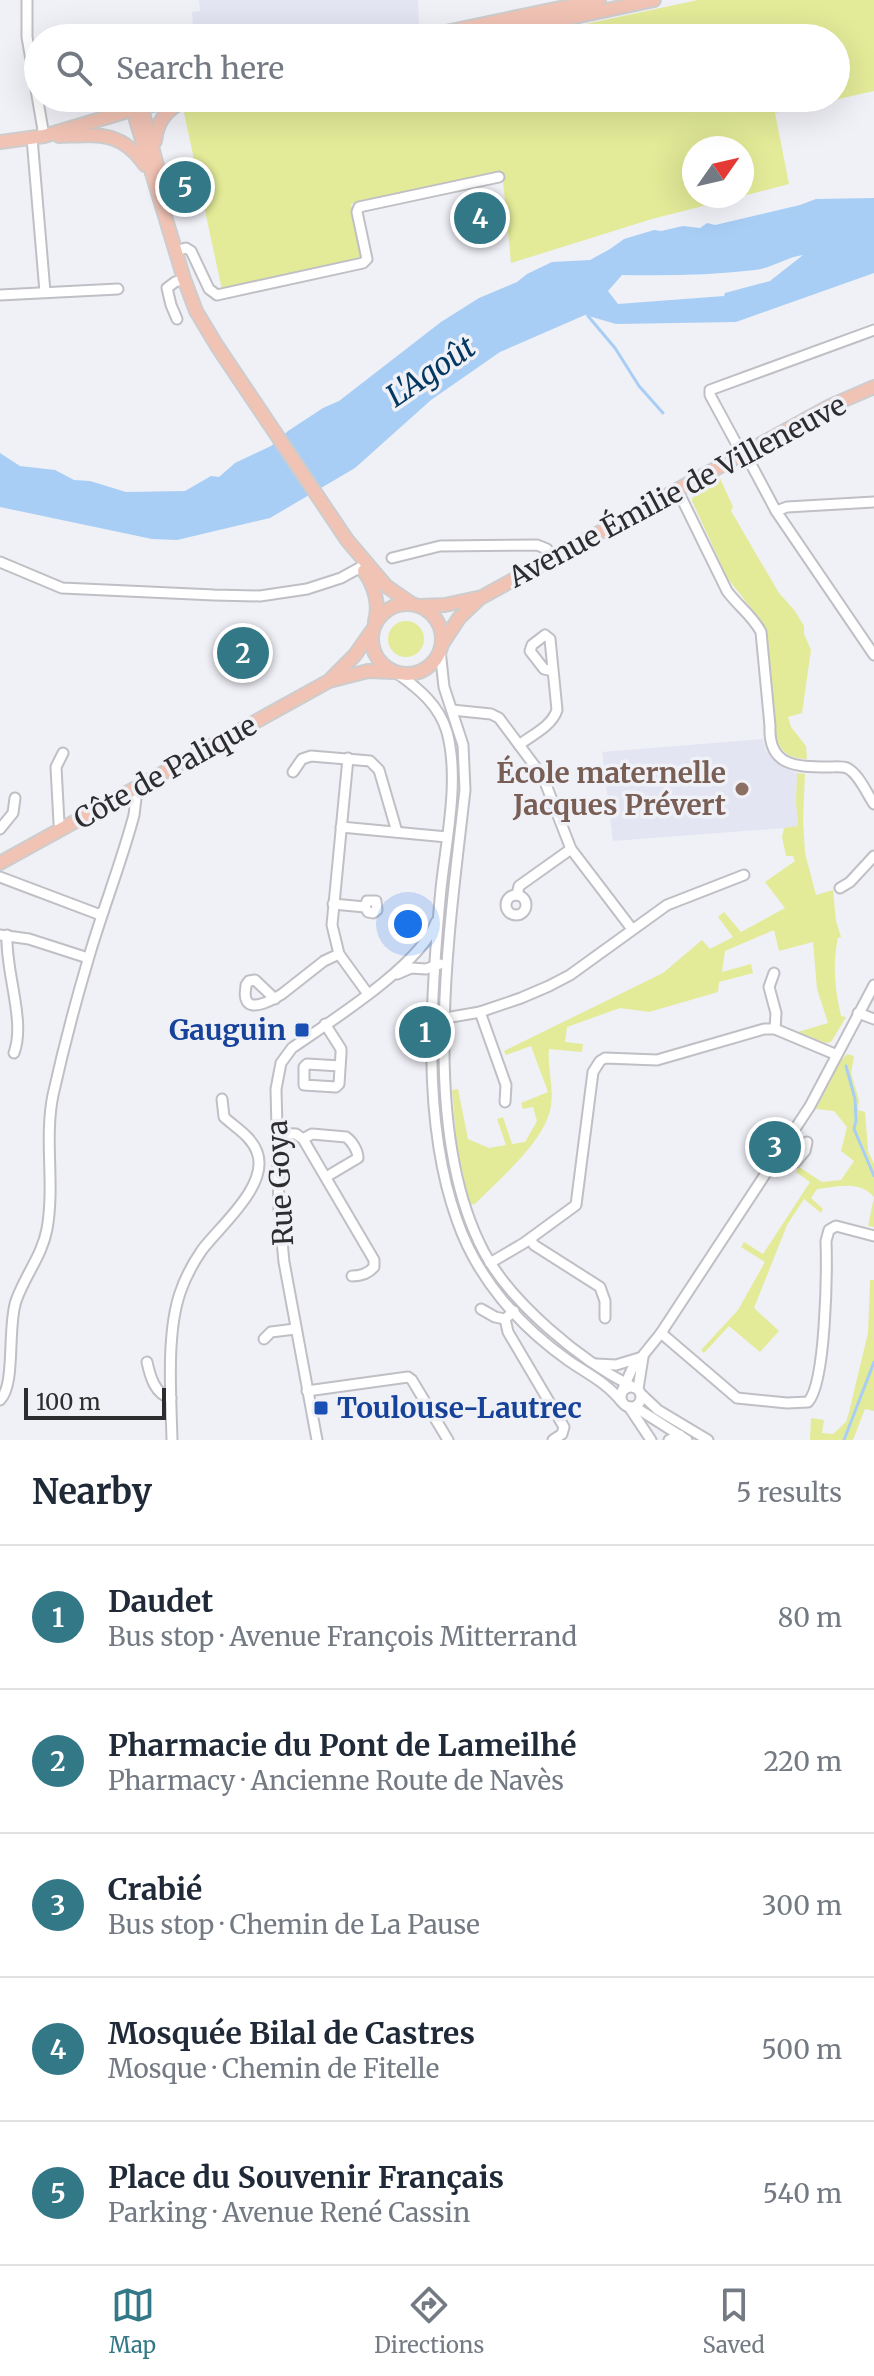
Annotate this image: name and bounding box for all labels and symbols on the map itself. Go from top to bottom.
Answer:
north arrow [682,136,754,208]
pin: 5 [159,157,211,217]
pin: 4 [454,188,506,248]
water label: L'Agoût [379,327,483,415]
street label: Avenue Émilie de Villeneuve [501,387,852,596]
pin: 2 [217,623,269,683]
street label: Côte de Palique [67,707,263,837]
place label: École maternelle Jacques Prévert [496,754,726,823]
marker: École maternelle Jacques Prévert [733,780,751,798]
your location [388,904,428,944]
pin: 1 [399,1002,451,1062]
place label: Gauguin [169,1012,286,1048]
marker: Gauguin [293,1021,311,1039]
pin: 3 [749,1117,801,1177]
street label: Rue Goya [259,1119,301,1247]
scale bar [24,1384,166,1420]
place label: Toulouse-Lautrec [337,1390,582,1426]
marker: Toulouse-Lautrec [312,1399,330,1417]

